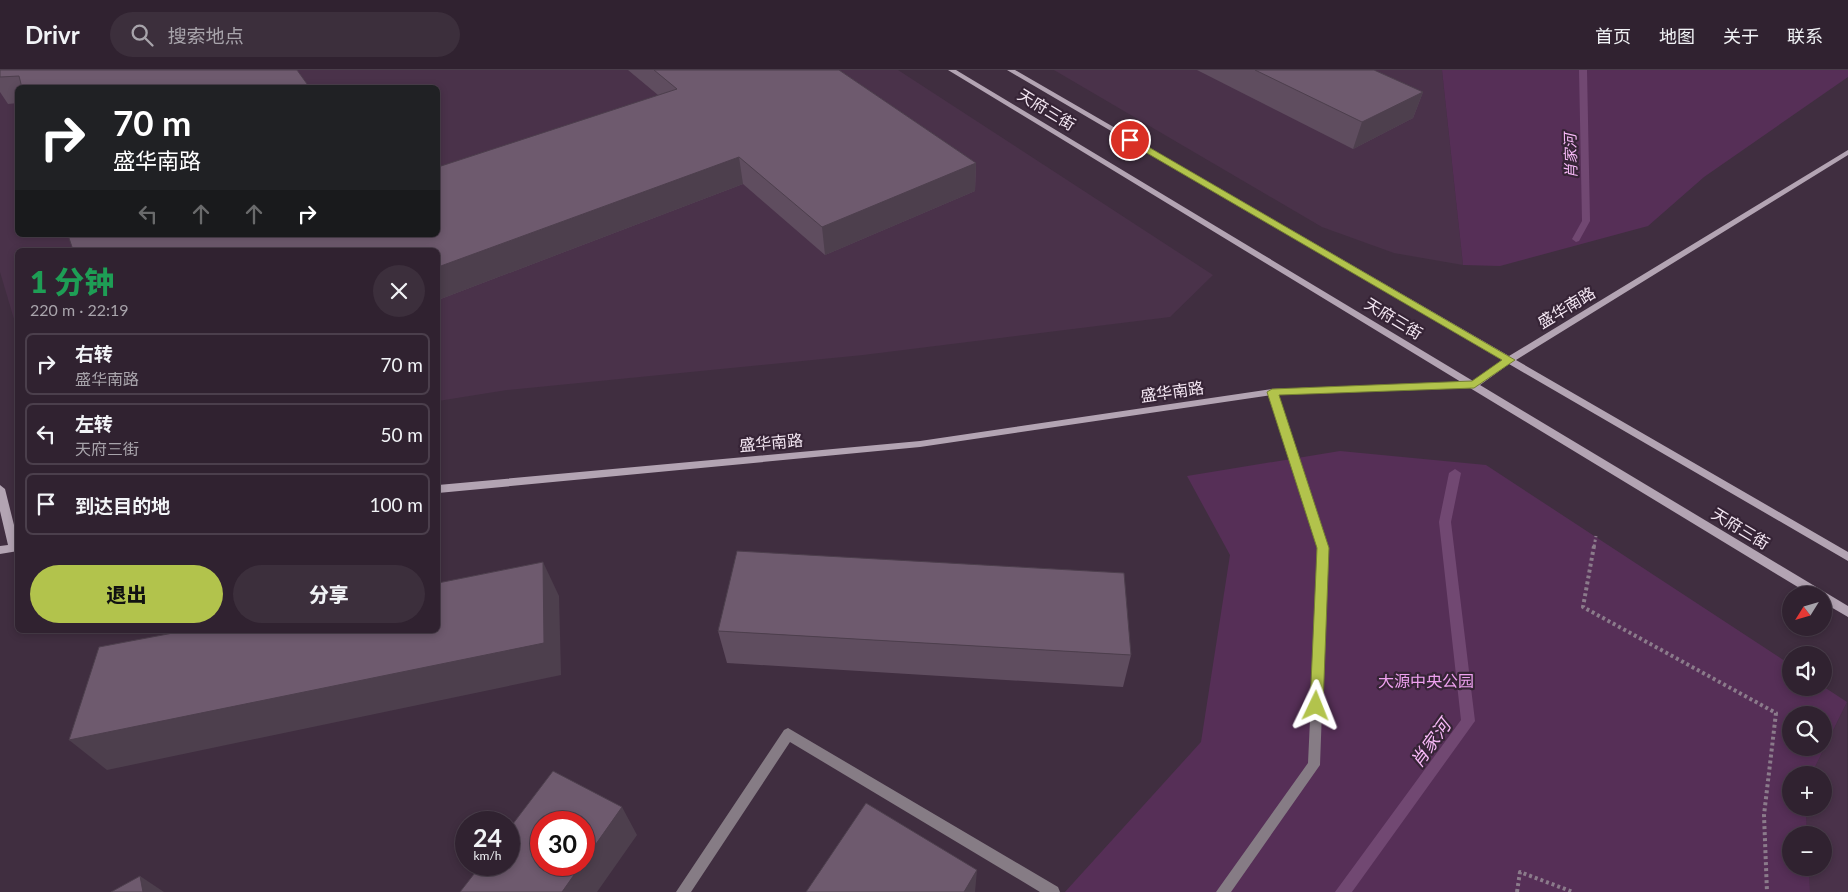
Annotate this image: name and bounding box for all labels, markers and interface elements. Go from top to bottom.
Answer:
search box [110,12,460,57]
text: Drivr [25,20,80,49]
icon: search [128,21,156,49]
text: 搜索地点 [168,24,244,47]
text: 首页 [1595,25,1631,47]
text: 地图 [1659,25,1695,47]
text: 关于 [1723,25,1759,47]
text: 联系 [1787,25,1823,47]
street label: 天府三街 [1015,84,1079,134]
text: 70 m [113,101,191,143]
icon: right [30,105,95,170]
pin [1109,119,1151,161]
icon: arrive [1116,126,1144,154]
water label: 肖家河 [1561,130,1579,179]
text: 盛华南路 [113,147,201,174]
icon: left [134,200,162,228]
icon: ahead [187,200,215,228]
icon: ahead [240,200,268,228]
icon: right [293,200,321,228]
text: 1 分钟 [30,263,114,299]
button: close [373,265,425,317]
street label: 盛华南路 [1534,282,1598,332]
street label: 天府三街 [1362,293,1426,343]
text: 220 m · 22:19 [30,300,129,319]
text: 右转 [75,342,113,365]
icon: right [32,350,60,378]
text: 70 m [380,353,423,376]
text: 盛华南路 [75,369,139,388]
street label: 盛华南路 [1139,377,1205,405]
text: 左转 [75,412,113,435]
icon: left [32,420,60,448]
text: 50 m [380,423,423,446]
street label: 盛华南路 [738,430,804,454]
text: 天府三街 [75,439,139,458]
icon: arrive [32,490,60,518]
text: 100 m [369,493,423,516]
text: 到达目的地 [75,494,170,517]
street label: 天府三街 [1709,503,1773,553]
button: 退出 [30,565,223,623]
button: 分享 [233,565,425,623]
north arrow [1782,586,1832,636]
map controls [1782,586,1832,876]
button: sound [1782,646,1832,696]
park label: 大源中央公园 [1378,671,1474,690]
position arrow [1289,679,1341,731]
button: search [1782,706,1832,756]
water label: 肖家河 [1405,712,1457,771]
button: + [1782,766,1832,816]
speed limit sign: 30 [530,811,595,876]
text: 24 [473,822,502,852]
button: − [1782,826,1832,876]
text: km/h [473,848,502,863]

